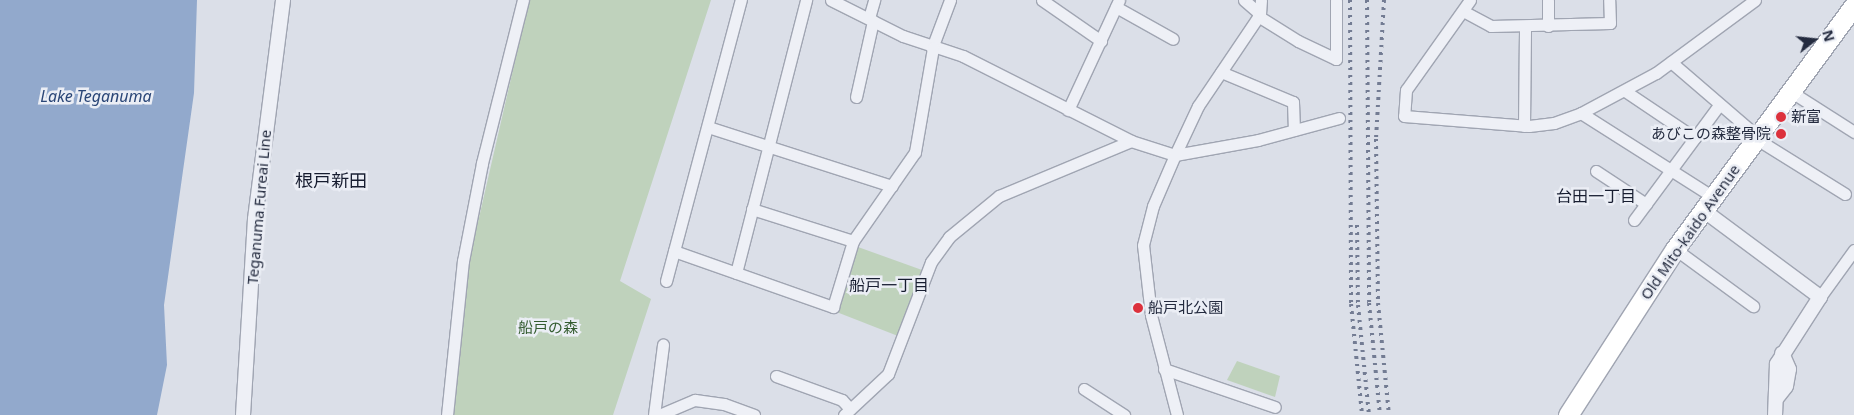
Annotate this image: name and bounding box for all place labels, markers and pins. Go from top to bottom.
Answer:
place label: 新富 [1791,108,1821,126]
marker: 新富 [1775,111,1787,123]
place label: あびこの森整骨院 [1651,125,1771,143]
marker: あびこの森整骨院 [1775,128,1787,140]
place label: 船戸北公園 [1148,299,1223,317]
marker: 船戸北公園 [1132,302,1144,314]

